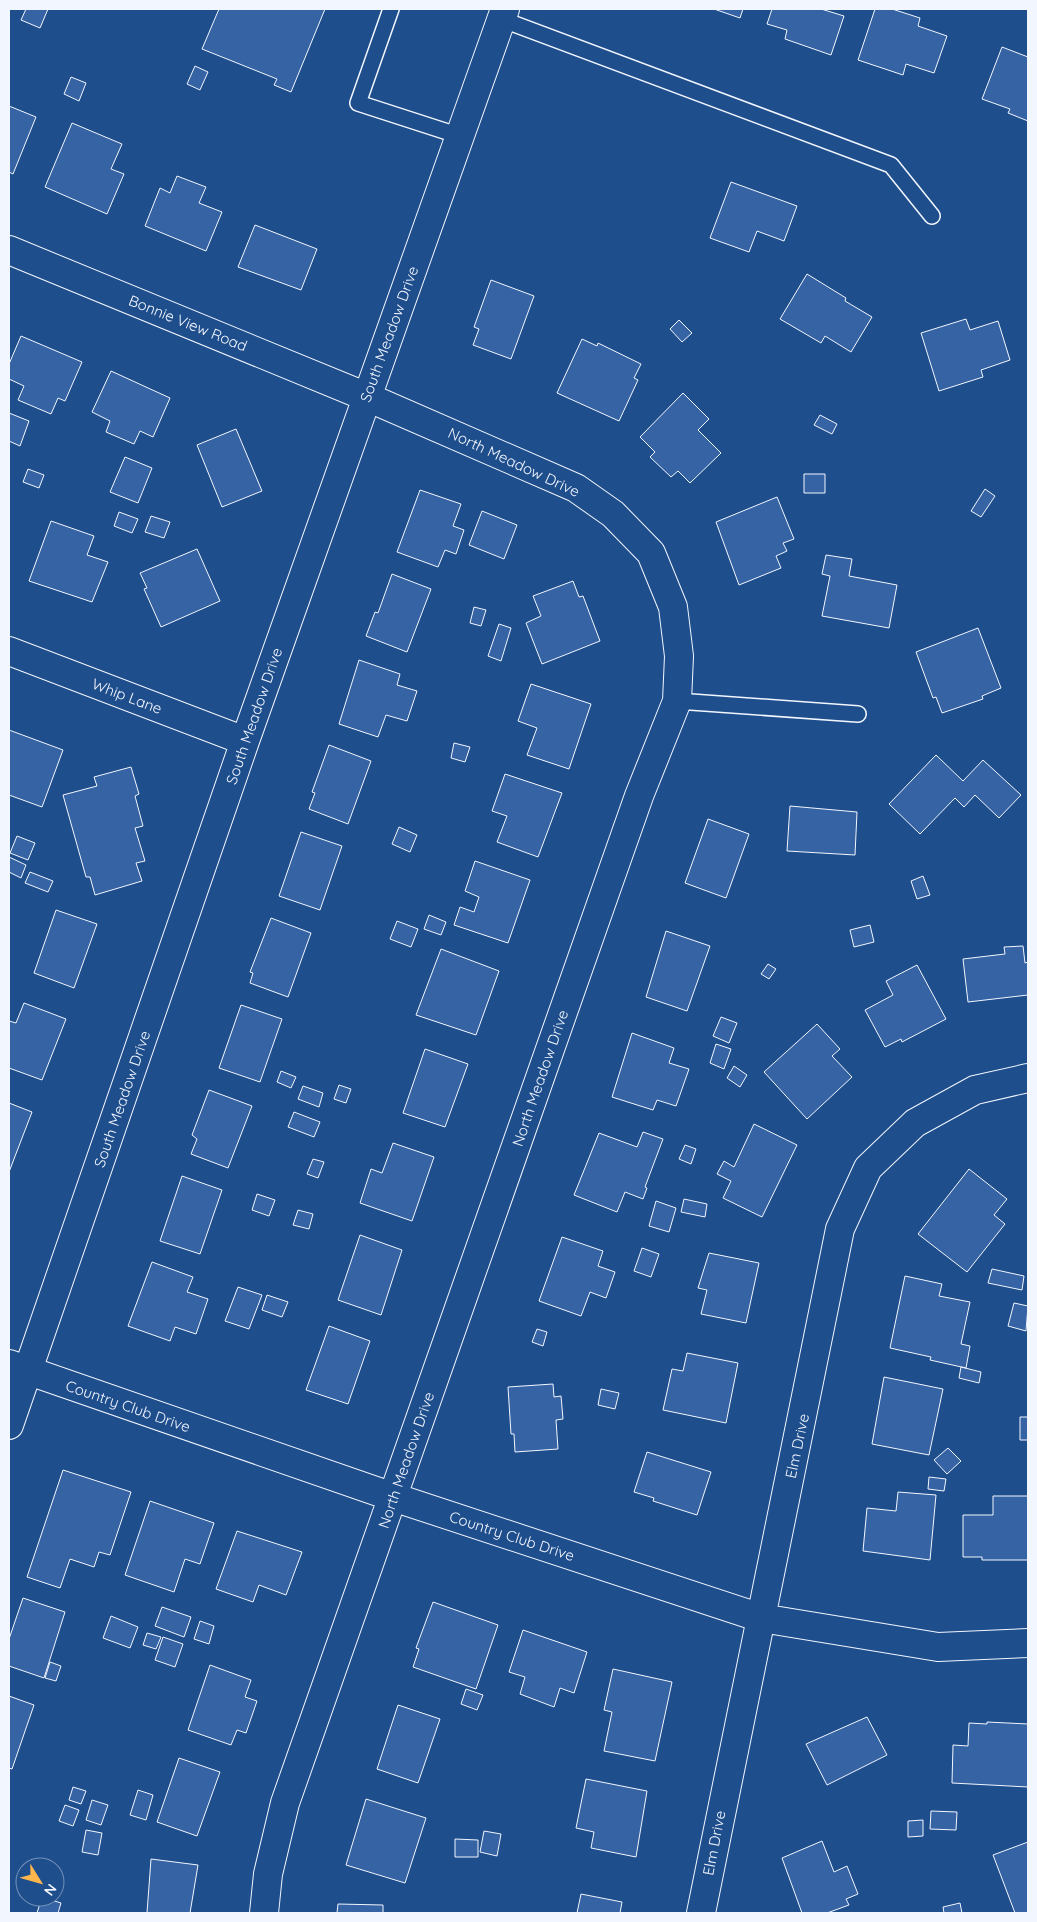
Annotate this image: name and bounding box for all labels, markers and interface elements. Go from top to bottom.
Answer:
street label: South Meadow Drive [356,263,422,405]
street label: Bonnie View Road [126,291,250,355]
street label: North Meadow Drive [445,423,583,501]
street label: South Meadow Drive [222,645,286,787]
street label: Whip Lane [89,674,165,718]
street label: North Meadow Drive [508,1007,572,1149]
street label: South Meadow Drive [90,1028,154,1170]
street label: Country Club Drive [63,1376,193,1436]
street label: North Meadow Drive [374,1389,438,1531]
street label: Elm Drive [781,1412,813,1480]
street label: Country Club Drive [447,1507,577,1565]
street label: Elm Drive [698,1809,730,1877]
north arrow [15,1857,65,1907]
text: N [40,1880,61,1899]

